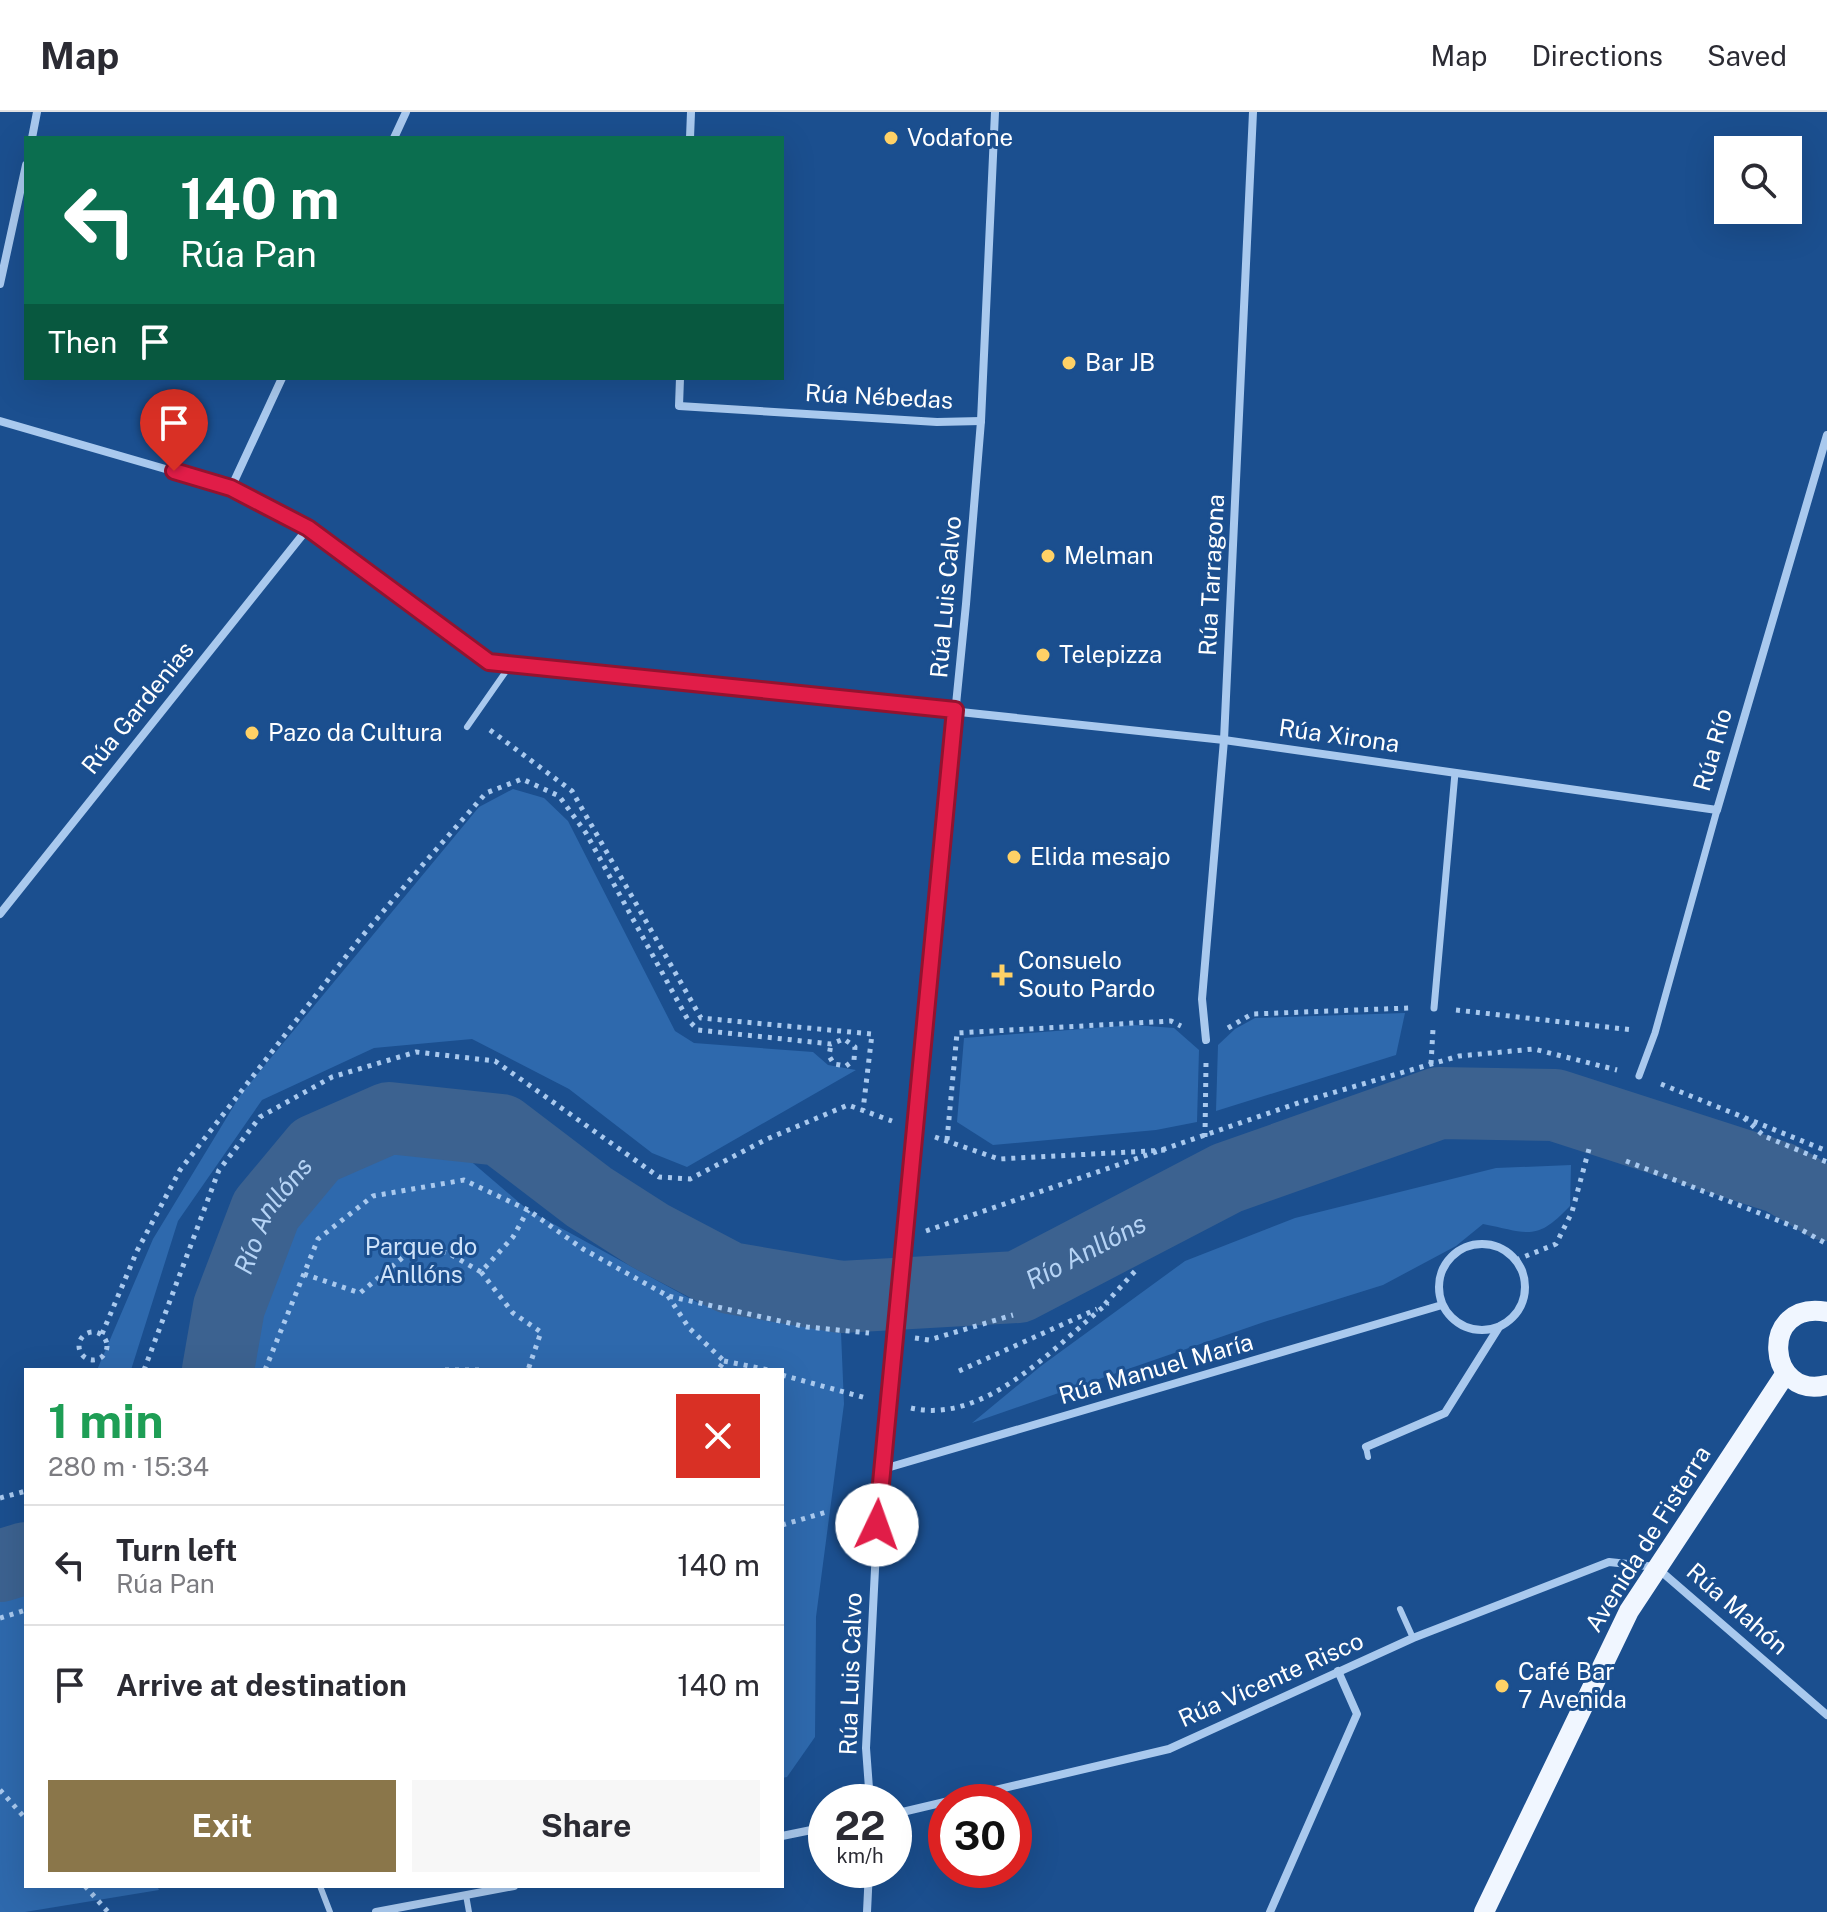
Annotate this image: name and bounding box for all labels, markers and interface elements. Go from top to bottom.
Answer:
text: Map [40,33,119,78]
text: Map [1431,39,1487,72]
text: Directions [1531,39,1663,72]
text: Saved [1707,39,1787,72]
place label: Vodafone [907,123,1013,151]
marker: Vodafone [882,129,900,147]
map controls [1714,136,1802,224]
button: search [1714,136,1802,224]
text: 140 m [180,166,340,232]
icon: left [48,168,152,272]
text: Rúa Pan [180,233,317,275]
icon: arrive [133,320,177,364]
text: Then [48,324,117,360]
place label: Bar JB [1085,348,1155,376]
marker: Bar JB [1060,354,1078,372]
street label: Rúa Nébedas [804,378,954,414]
pin [140,389,208,471]
icon: arrive [152,401,196,445]
street label: Rúa Tarragona [1193,493,1229,657]
street label: Rúa Luis Calvo [924,515,966,679]
place label: Melman [1064,541,1154,569]
marker: Melman [1039,547,1057,565]
street label: Rúa Gardenias [75,636,199,779]
place label: Telepizza [1059,640,1162,668]
marker: Telepizza [1034,646,1052,664]
street label: Rúa Río [1687,705,1737,794]
street label: Rúa Xirona [1277,713,1401,757]
place label: Pazo da Cultura [268,718,443,746]
marker: Pazo da Cultura [243,724,261,742]
place label: Elida mesajo [1030,842,1171,870]
marker: Elida mesajo [1005,848,1023,866]
place label: Consuelo Souto Pardo [1018,946,1155,1002]
marker: Consuelo Souto Pardo [993,966,1011,984]
water label: Río Anllóns [227,1151,318,1278]
water label: Río Anllóns [1020,1207,1151,1295]
park label: Parque do Anllóns [365,1232,477,1288]
street label: Rúa Manuel María [1055,1327,1256,1409]
text: 1 min [48,1392,164,1449]
button: close [676,1394,760,1478]
street label: Avenida de Fisterra [1579,1440,1716,1637]
text: 280 m · 15:34 [48,1451,209,1482]
position arrow [835,1483,919,1567]
text: Turn left [116,1532,237,1568]
icon: left [48,1543,92,1587]
text: 140 m [677,1547,760,1583]
street label: Rúa Mahón [1681,1557,1794,1660]
text: Rúa Pan [116,1568,215,1599]
street label: Rúa Luis Calvo [833,1592,867,1756]
street label: Rúa Vicente Risco [1174,1626,1367,1732]
place label: Café Bar 7 Avenida [1518,1657,1627,1713]
icon: arrive [48,1663,92,1707]
text: Arrive at destination [116,1667,407,1703]
text: 140 m [677,1667,760,1703]
marker: Café Bar 7 Avenida [1493,1677,1511,1695]
button: Exit [48,1780,396,1872]
button: Share [412,1780,760,1872]
speed limit sign: 30 [928,1784,1032,1888]
text: 22 [835,1802,885,1849]
text: km/h [836,1844,884,1868]

